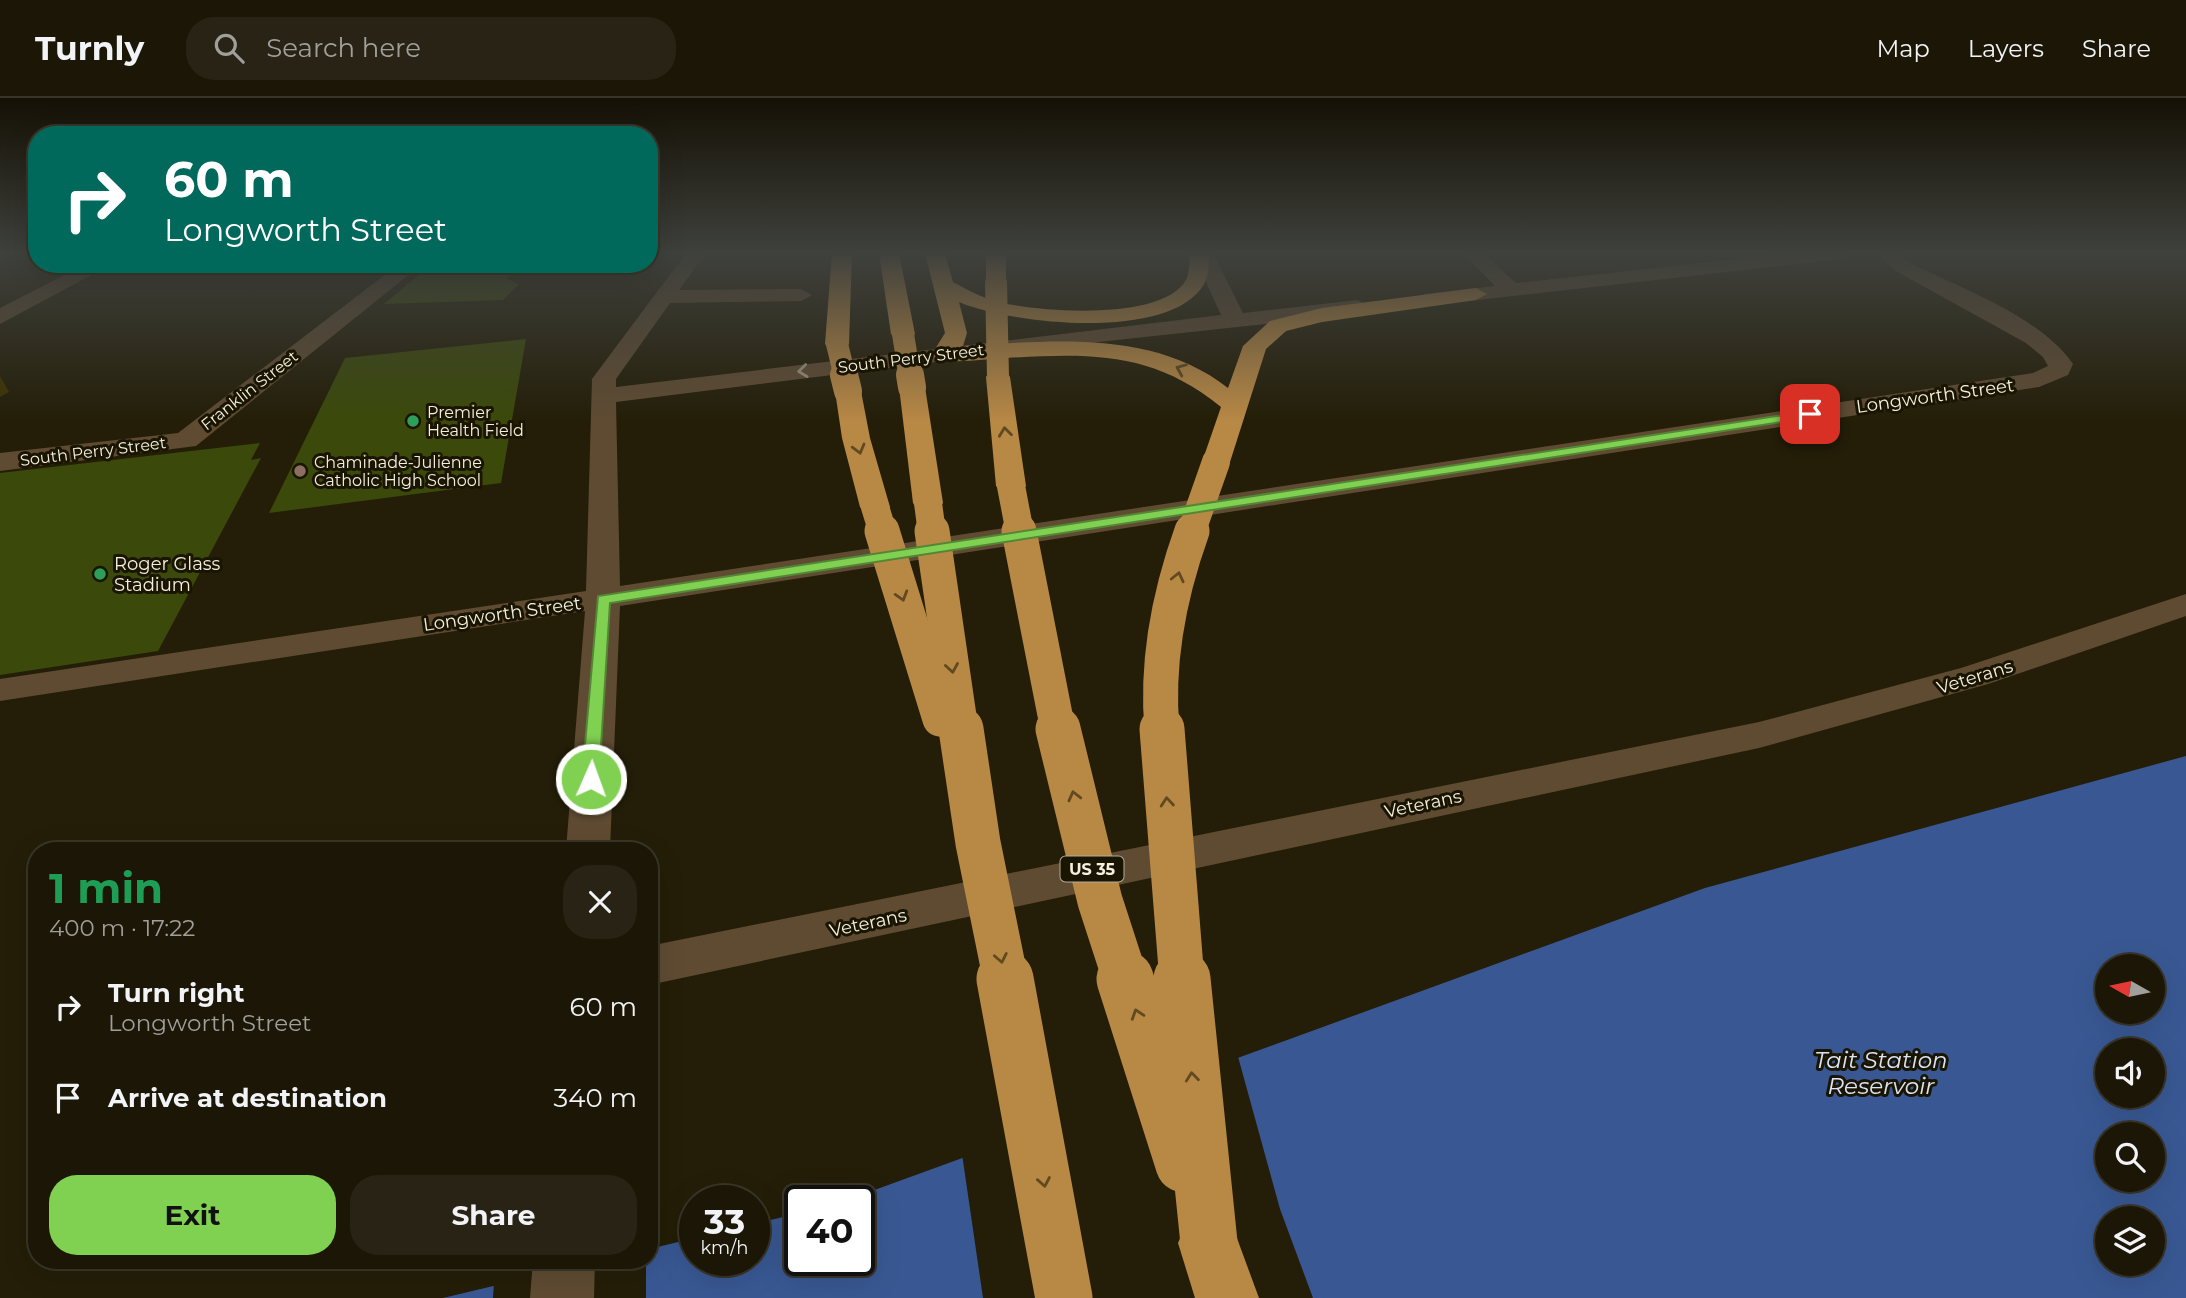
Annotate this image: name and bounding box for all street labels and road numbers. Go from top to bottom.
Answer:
street label: South Perry Street [837,340,986,377]
street label: Franklin Street [197,346,302,434]
street label: Longworth Street [1855,374,2015,418]
street label: South Perry Street [19,433,168,470]
street label: Longworth Street [422,592,582,636]
street label: Veterans [1934,655,2016,699]
street label: Veterans [1382,785,1464,823]
road number: US 35 [1060,856,1124,882]
street label: Veterans [827,904,909,942]

